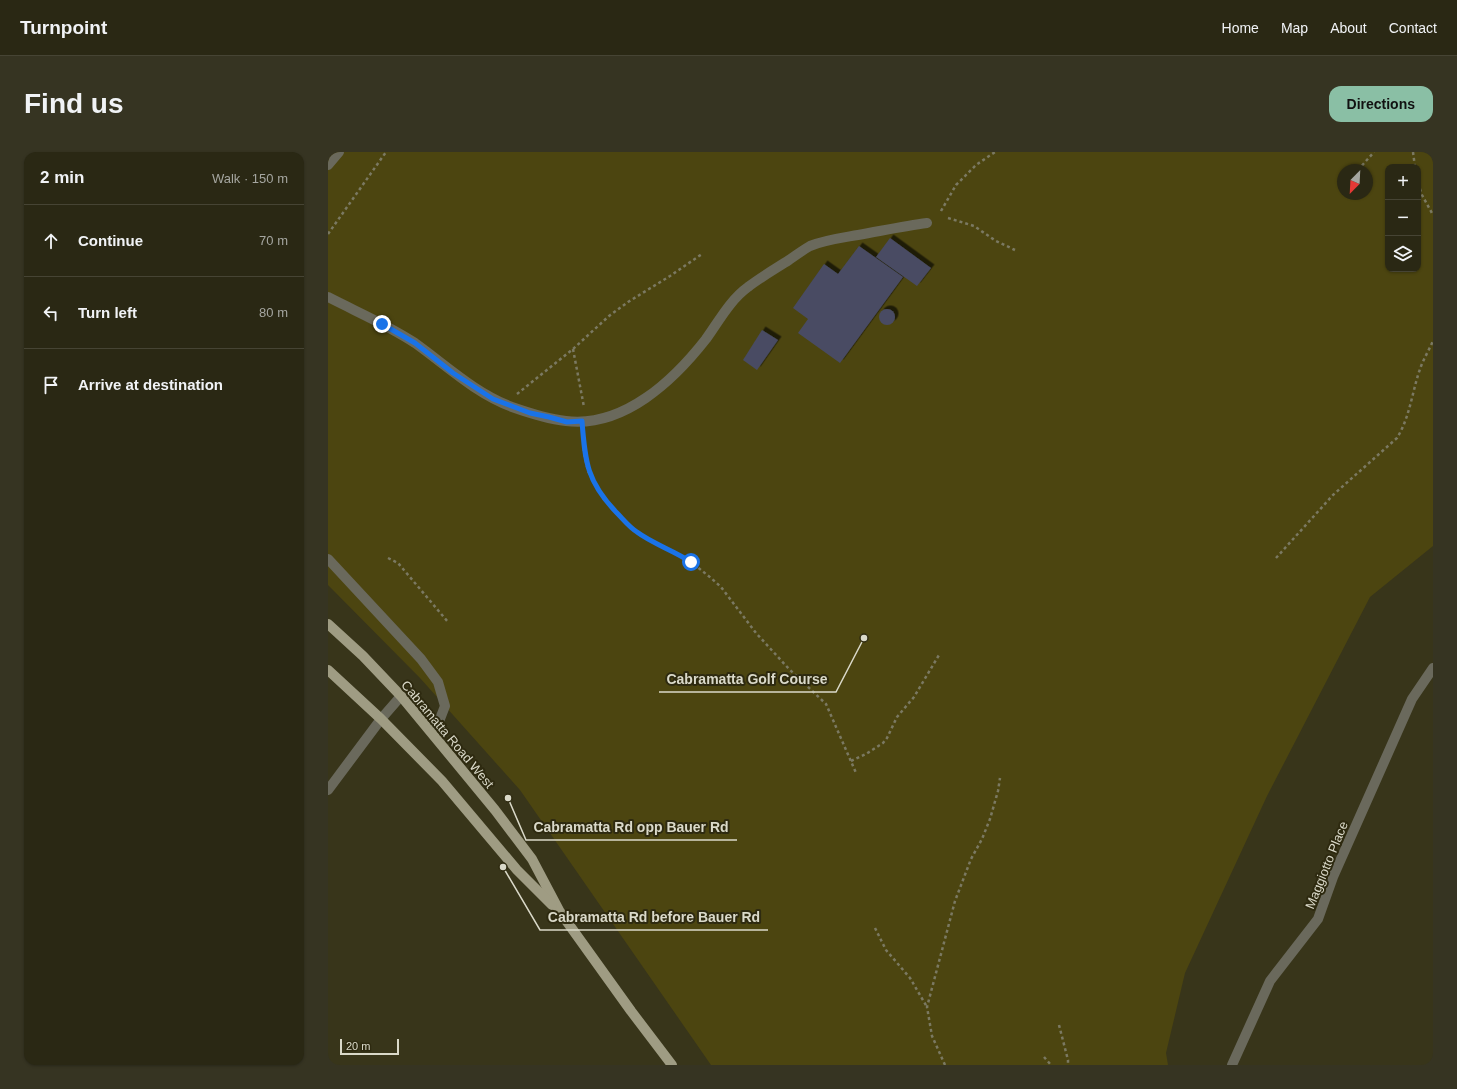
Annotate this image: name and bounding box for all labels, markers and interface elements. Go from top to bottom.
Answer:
text: Turnpoint [20,17,107,38]
text: Home [1222,20,1259,36]
text: Map [1281,20,1308,36]
text: About [1330,20,1367,36]
text: Contact [1389,20,1437,36]
button: Directions [1329,86,1433,122]
text: Find us [24,88,124,119]
north arrow [1337,164,1373,200]
map controls [1385,164,1421,272]
button: + [1385,164,1421,200]
text: 2 min [40,168,84,187]
text: Walk · 150 m [212,171,288,186]
button: − [1385,200,1421,236]
icon: ahead [40,230,62,252]
text: Continue [78,232,143,249]
text: 70 m [259,233,288,248]
button: layers [1385,236,1421,272]
icon: left [40,302,62,324]
text: Turn left [78,304,137,321]
text: 80 m [259,305,288,320]
route end [373,315,391,333]
icon: arrive [40,374,62,396]
text: Arrive at destination [78,376,223,393]
route start [682,553,700,571]
callout: Cabramatta Golf Course [659,666,836,692]
text: Cabramatta Golf Course [666,671,828,687]
street label: Cabramatta Road West [398,678,497,791]
callout: Cabramatta Rd opp Bauer Rd [526,814,737,840]
text: Cabramatta Rd opp Bauer Rd [533,819,729,835]
street label: Maggiotto Place [1302,819,1351,911]
callout: Cabramatta Rd before Bauer Rd [540,904,768,930]
text: Cabramatta Rd before Bauer Rd [548,909,760,925]
scale bar [340,1037,399,1056]
text: 20 m [346,1040,370,1052]

